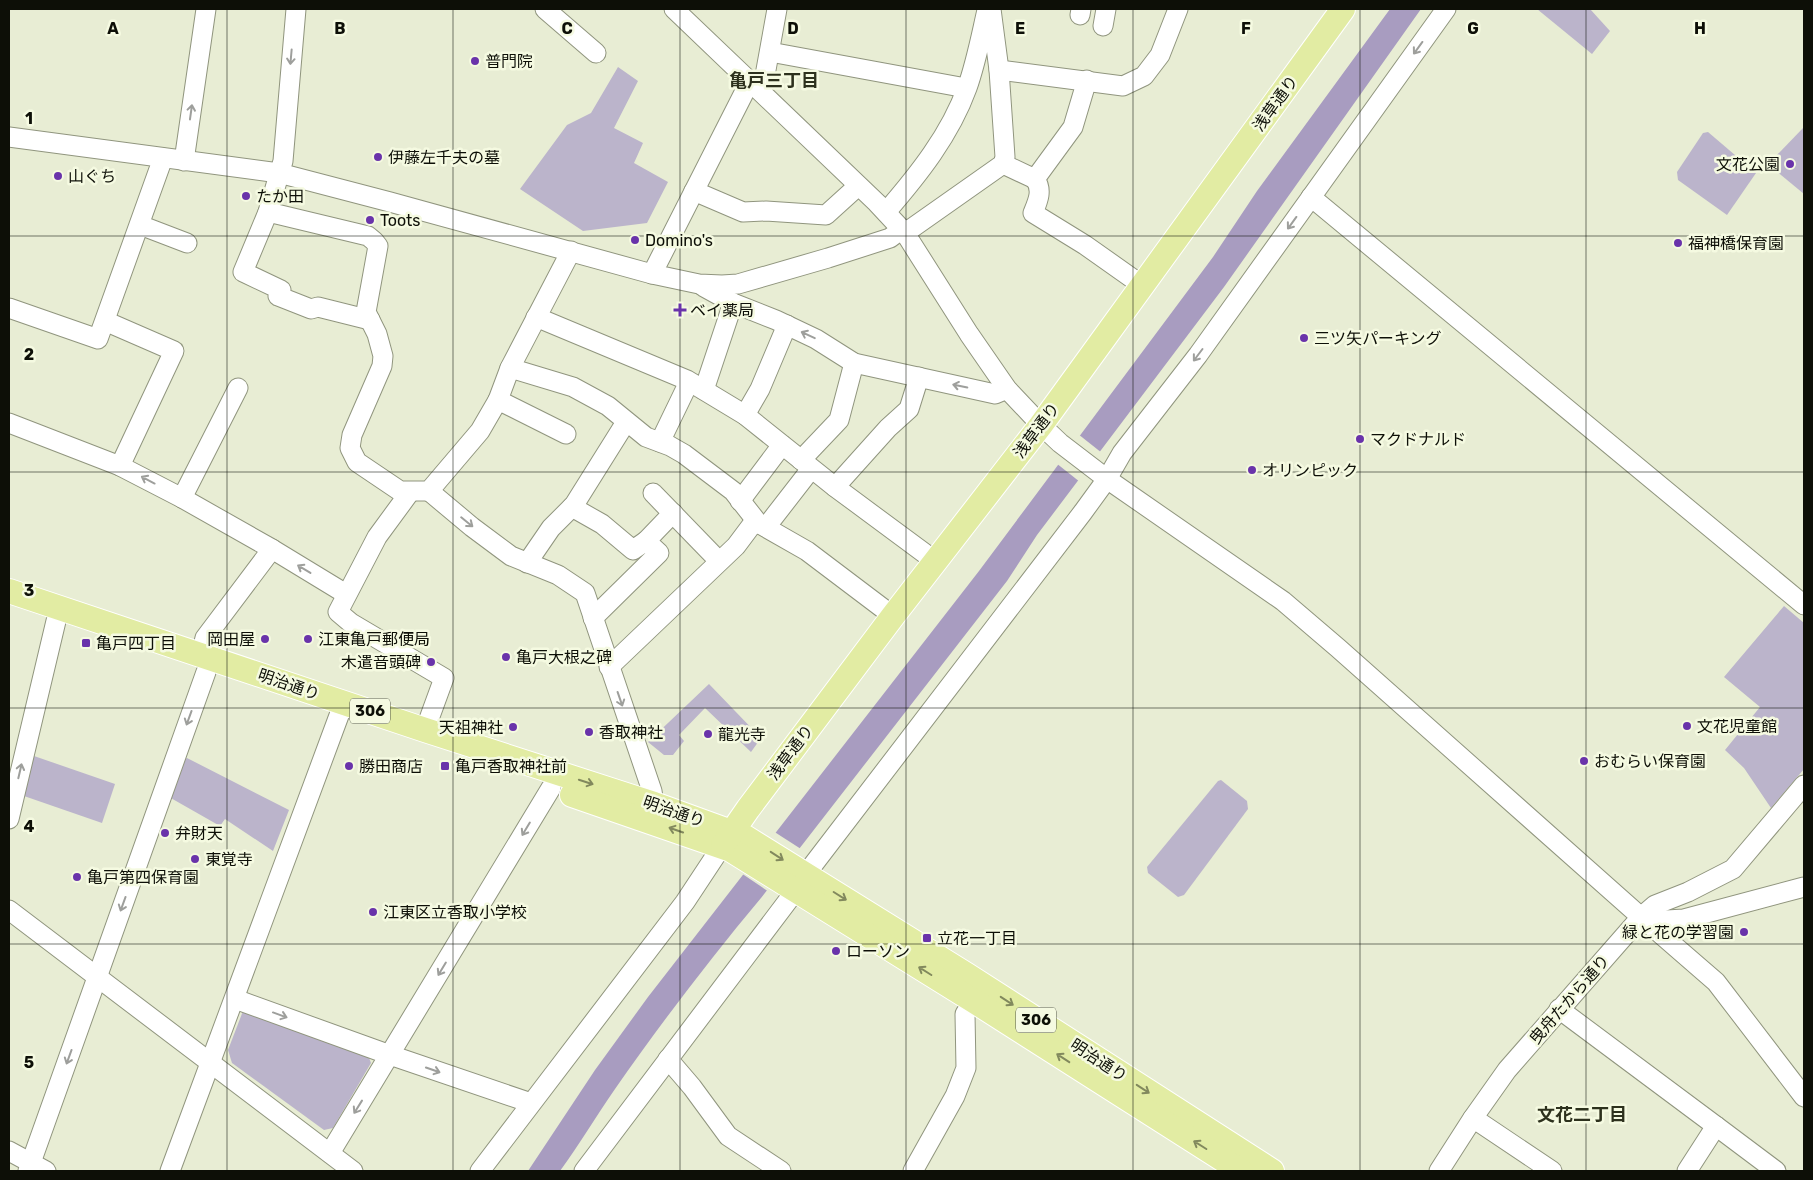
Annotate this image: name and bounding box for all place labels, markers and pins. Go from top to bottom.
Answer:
place label: 普門院 [485,52,533,71]
marker: 普門院 [469,55,481,67]
place label: 伊藤左千夫の墓 [388,148,500,167]
marker: 伊藤左千夫の墓 [372,151,384,163]
place label: 文花公園 [1716,155,1780,174]
marker: 文花公園 [1784,158,1796,170]
place label: 山ぐち [68,167,116,186]
marker: 山ぐち [52,170,64,182]
place label: たか田 [256,187,304,206]
marker: たか田 [240,190,252,202]
place label: Toots [380,211,420,230]
marker: Toots [364,214,376,226]
place label: Domino's [645,231,713,250]
marker: Domino's [629,234,641,246]
place label: 福神橋保育園 [1688,234,1784,253]
marker: 福神橋保育園 [1672,237,1684,249]
place label: ベイ薬局 [690,301,754,320]
marker: ベイ薬局 [674,304,686,316]
place label: 三ツ矢パーキング [1314,329,1442,348]
marker: 三ツ矢パーキング [1298,332,1310,344]
place label: マクドナルド [1370,430,1466,449]
marker: マクドナルド [1354,433,1366,445]
place label: オリンピック [1262,461,1358,480]
marker: オリンピック [1246,464,1258,476]
place label: 岡田屋 [207,630,255,649]
place label: 江東亀戸郵便局 [318,630,430,649]
marker: 岡田屋 [259,633,271,645]
marker: 江東亀戸郵便局 [302,633,314,645]
place label: 亀戸四丁目 [96,634,176,653]
marker: 亀戸四丁目 [80,637,92,649]
place label: 亀戸大根之碑 [516,648,612,667]
marker: 亀戸大根之碑 [500,651,512,663]
place label: 木遣音頭碑 [341,653,421,672]
marker: 木遣音頭碑 [425,656,437,668]
place label: 文花児童館 [1697,717,1777,736]
place label: 天祖神社 [439,718,503,737]
marker: 文花児童館 [1681,720,1693,732]
marker: 天祖神社 [507,721,519,733]
place label: 香取神社 [599,723,663,742]
place label: 龍光寺 [718,725,766,744]
marker: 香取神社 [583,726,595,738]
marker: 龍光寺 [702,728,714,740]
place label: おむらい保育園 [1594,752,1706,771]
marker: おむらい保育園 [1578,755,1590,767]
place label: 勝田商店 [359,757,423,776]
place label: 亀戸香取神社前 [455,757,567,776]
marker: 勝田商店 [343,760,355,772]
marker: 亀戸香取神社前 [439,760,451,772]
place label: 弁財天 [175,824,223,843]
marker: 弁財天 [159,827,171,839]
place label: 東覚寺 [205,850,253,869]
marker: 東覚寺 [189,853,201,865]
place label: 亀戸第四保育園 [87,868,199,887]
marker: 亀戸第四保育園 [71,871,83,883]
place label: 江東区立香取小学校 [383,903,527,922]
marker: 江東区立香取小学校 [367,906,379,918]
place label: 緑と花の学習園 [1622,923,1734,942]
marker: 緑と花の学習園 [1738,926,1750,938]
place label: 立花一丁目 [937,929,1017,948]
marker: 立花一丁目 [921,932,933,944]
place label: ローソン [846,942,910,961]
marker: ローソン [830,945,842,957]

